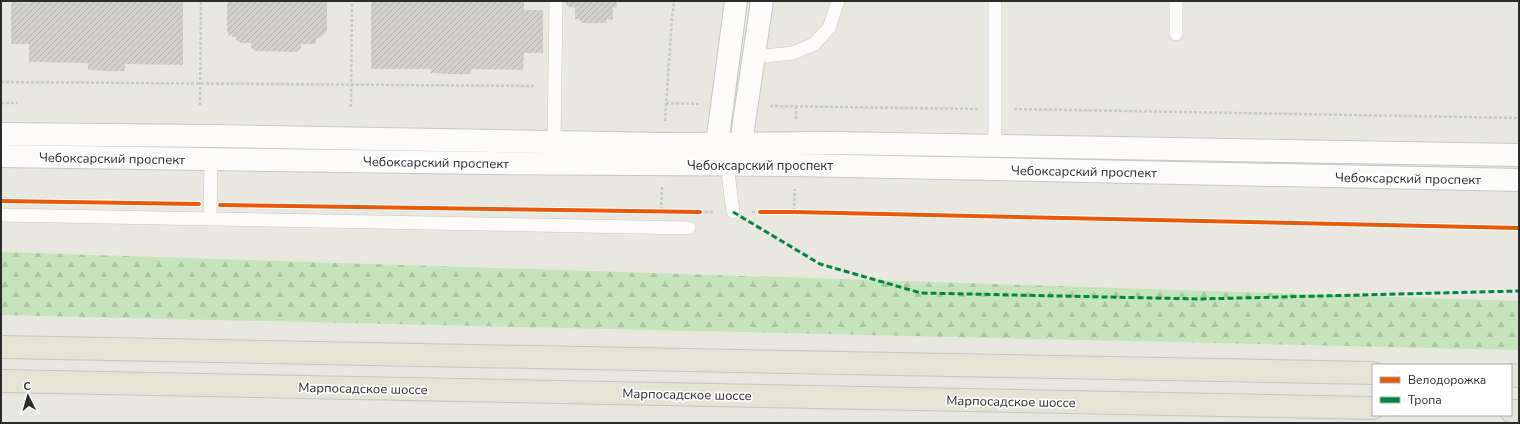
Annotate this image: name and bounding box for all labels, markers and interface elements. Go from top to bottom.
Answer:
street label: Чебоксарский проспект [39,149,185,169]
street label: Чебоксарский проспект [363,153,509,173]
street label: Чебоксарский проспект [687,157,833,175]
street label: Чебоксарский проспект [1011,162,1157,182]
street label: Чебоксарский проспект [1335,169,1481,189]
legend [1372,364,1512,416]
text: Велодорожка [1408,372,1486,388]
north arrow [8,376,48,416]
text: С [23,379,32,394]
street label: Марпосадское шоссе [298,379,428,399]
street label: Марпосадское шоссе [622,385,752,405]
street label: Марпосадское шоссе [946,392,1076,412]
text: Тропа [1408,392,1442,408]

